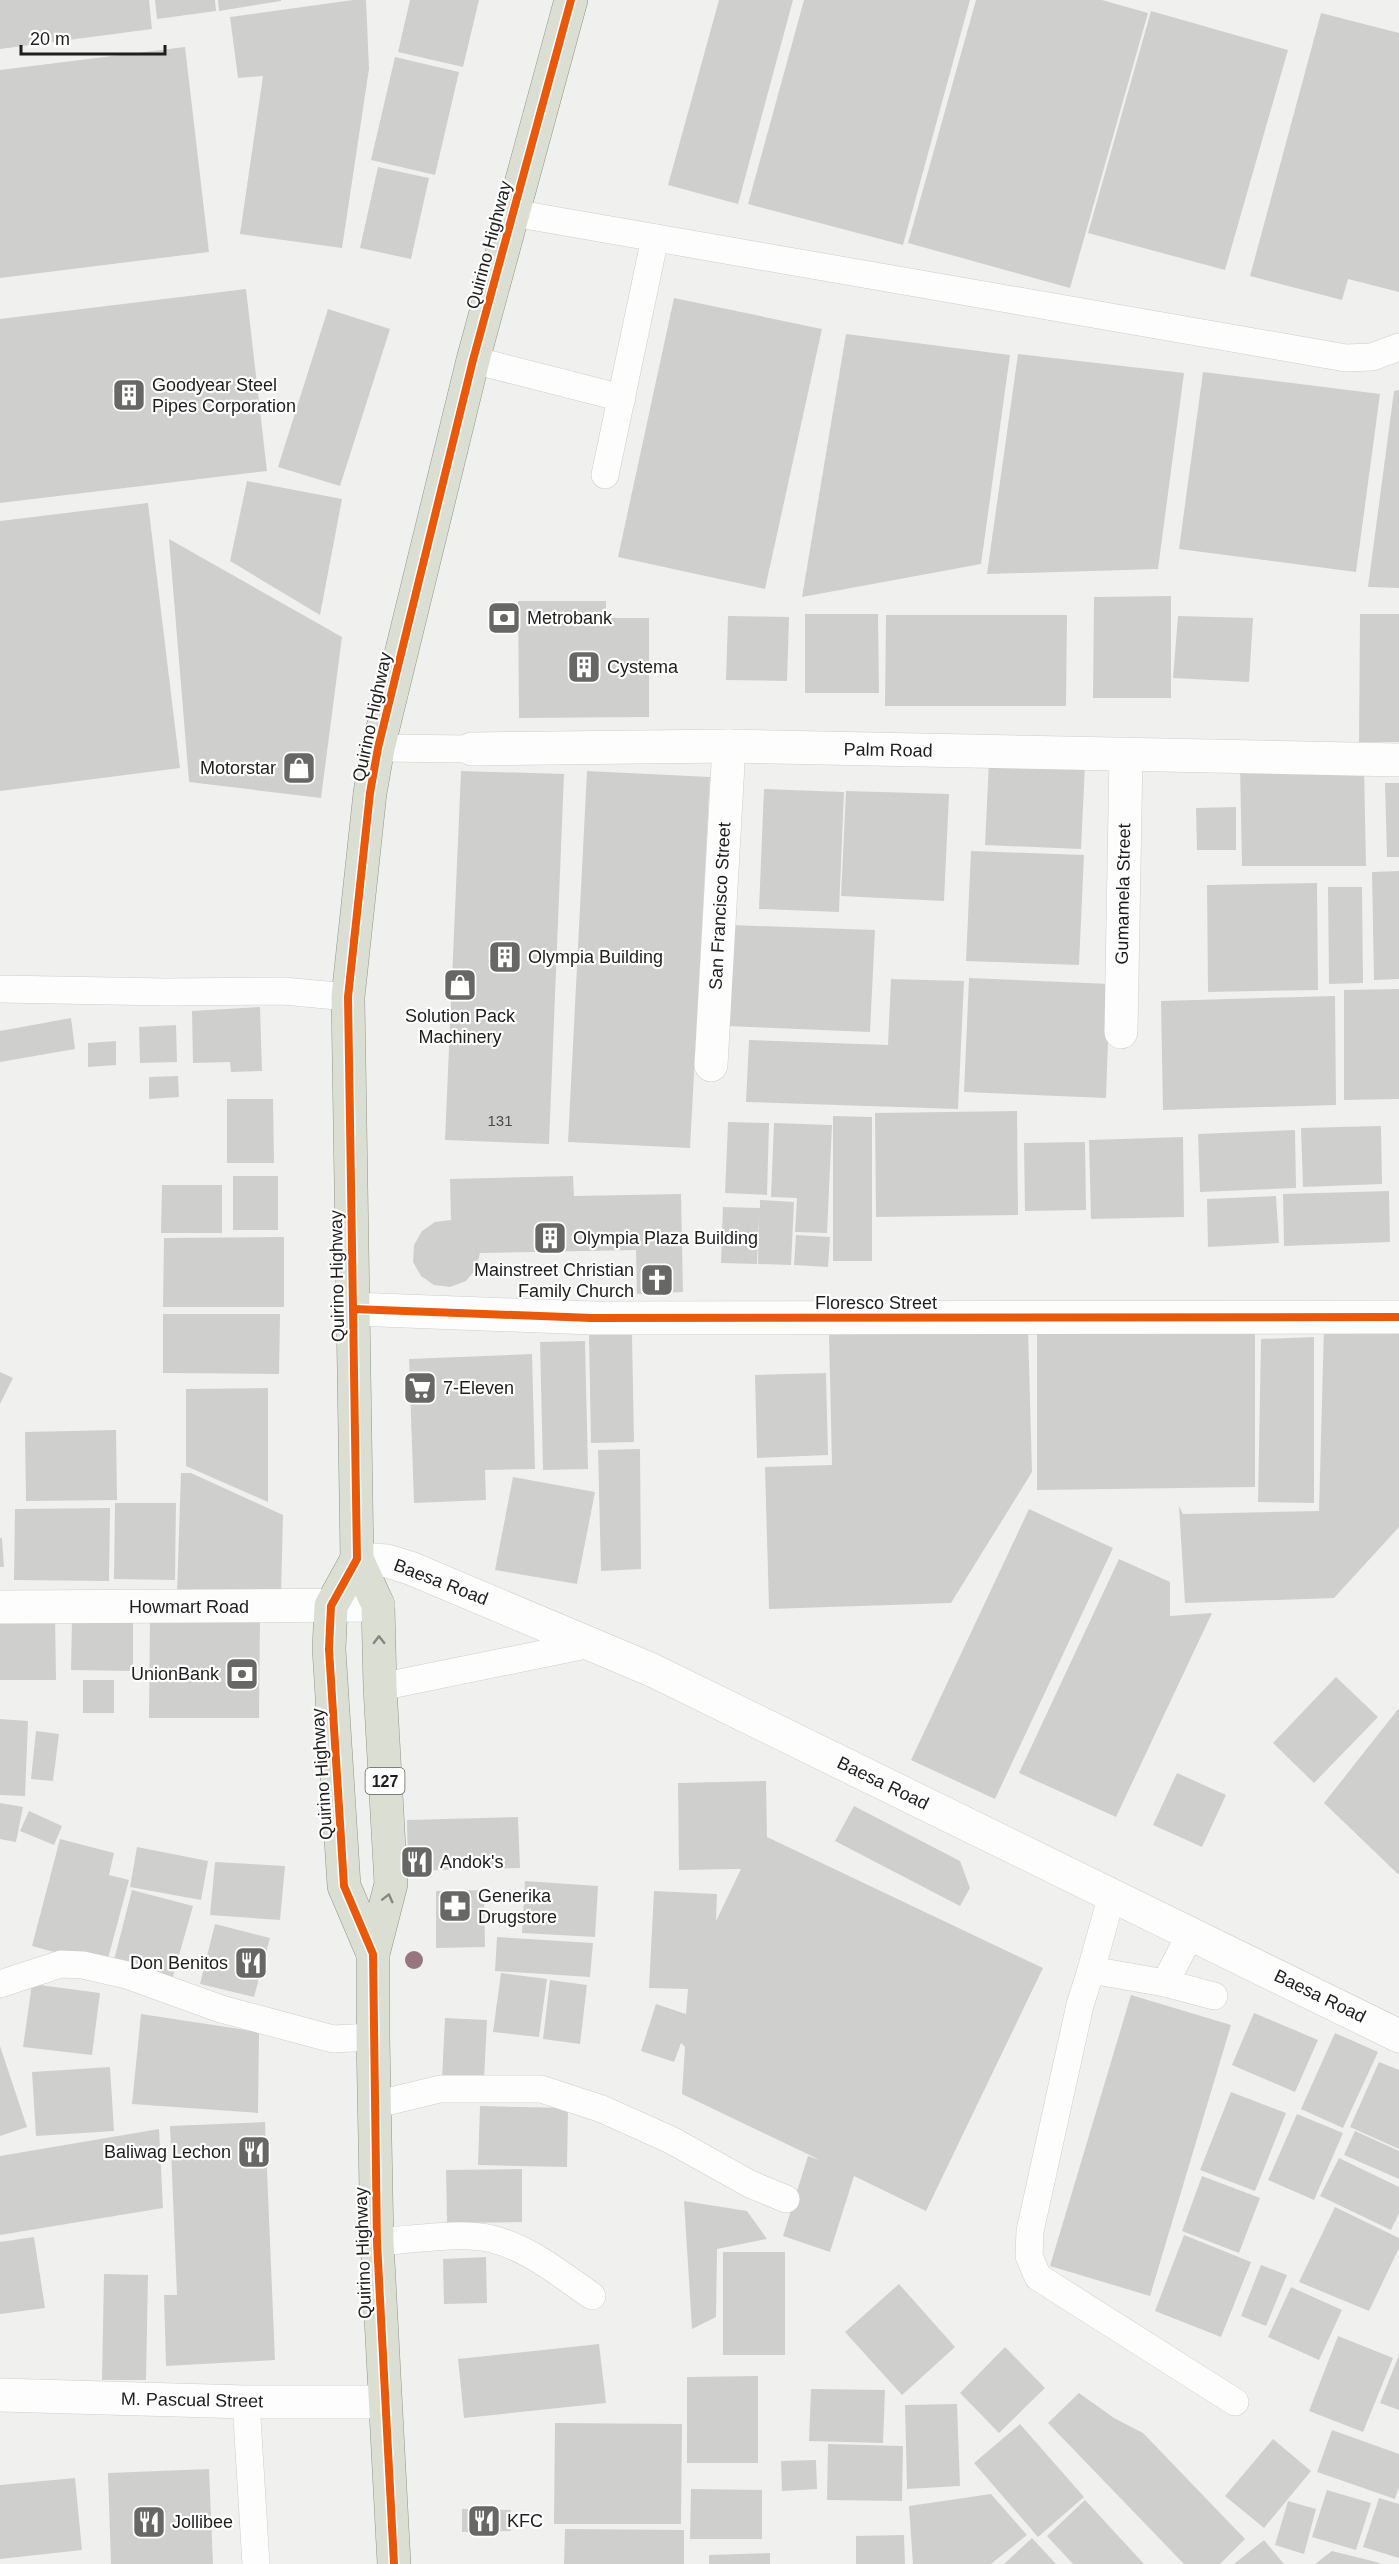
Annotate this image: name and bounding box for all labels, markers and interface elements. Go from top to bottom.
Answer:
scale bar [21,18,165,56]
text: 20 m [30,29,70,49]
street label: Quirino Highway [462,179,516,311]
place label: Goodyear Steel Pipes Corporation [152,375,296,416]
building icon: Goodyear Steel Pipes Corporation [111,377,147,413]
bank icon: Metrobank [486,600,522,636]
place label: Metrobank [527,608,613,628]
building icon: Cystema [566,649,602,685]
street label: Quirino Highway [348,650,396,784]
place label: Cystema [607,657,679,677]
street label: Palm Road [843,739,933,761]
shop icon: Motorstar [281,750,317,786]
place label: Motorstar [200,758,276,778]
street label: San Francisco Street [706,822,734,990]
street label: Gumamela Street [1112,823,1134,965]
building icon: Olympia Building [487,939,523,975]
place label: Olympia Building [528,947,663,967]
shop icon: Solution Pack Machinery [442,967,478,1003]
place label: Solution Pack Machinery [405,1006,516,1047]
house number: 131 [487,1112,513,1129]
street label: Quirino Highway [326,1210,348,1342]
building icon: Olympia Plaza Building [532,1220,568,1256]
place label: Olympia Plaza Building [573,1228,758,1248]
place label: Mainstreet Christian Family Church [474,1260,634,1301]
church icon: Mainstreet Christian Family Church [639,1262,675,1298]
street label: Floresco Street [815,1293,937,1313]
supermarket icon: 7-Eleven [402,1370,438,1406]
place label: 7-Eleven [443,1378,514,1398]
street label: Baesa Road [391,1555,491,1609]
street label: Howmart Road [129,1597,249,1617]
one-way arrow [373,1636,385,1645]
bank icon: UnionBank [224,1656,260,1692]
place label: UnionBank [131,1664,220,1684]
street label: Quirino Highway [307,1707,337,1841]
street label: Baesa Road [834,1752,932,1814]
road number: 127 [366,1768,404,1794]
restaurant icon: Andok's [399,1844,435,1880]
place label: Andok's [440,1852,503,1872]
place label: Generika Drugstore [478,1886,557,1927]
pharmacy icon: Generika Drugstore [437,1888,473,1924]
one-way arrow [380,1893,393,1903]
restaurant icon: Don Benitos [233,1945,269,1981]
place label: Don Benitos [130,1953,228,1973]
street label: Baesa Road [1271,1965,1369,2027]
restaurant icon: Baliwag Lechon [236,2134,272,2170]
place label: Baliwag Lechon [104,2142,231,2162]
street label: Quirino Highway [351,2187,375,2319]
street label: M. Pascual Street [121,2389,263,2411]
restaurant icon: KFC [466,2503,502,2539]
restaurant icon: Jollibee [131,2504,167,2540]
place label: KFC [507,2511,543,2531]
place label: Jollibee [172,2512,233,2532]

